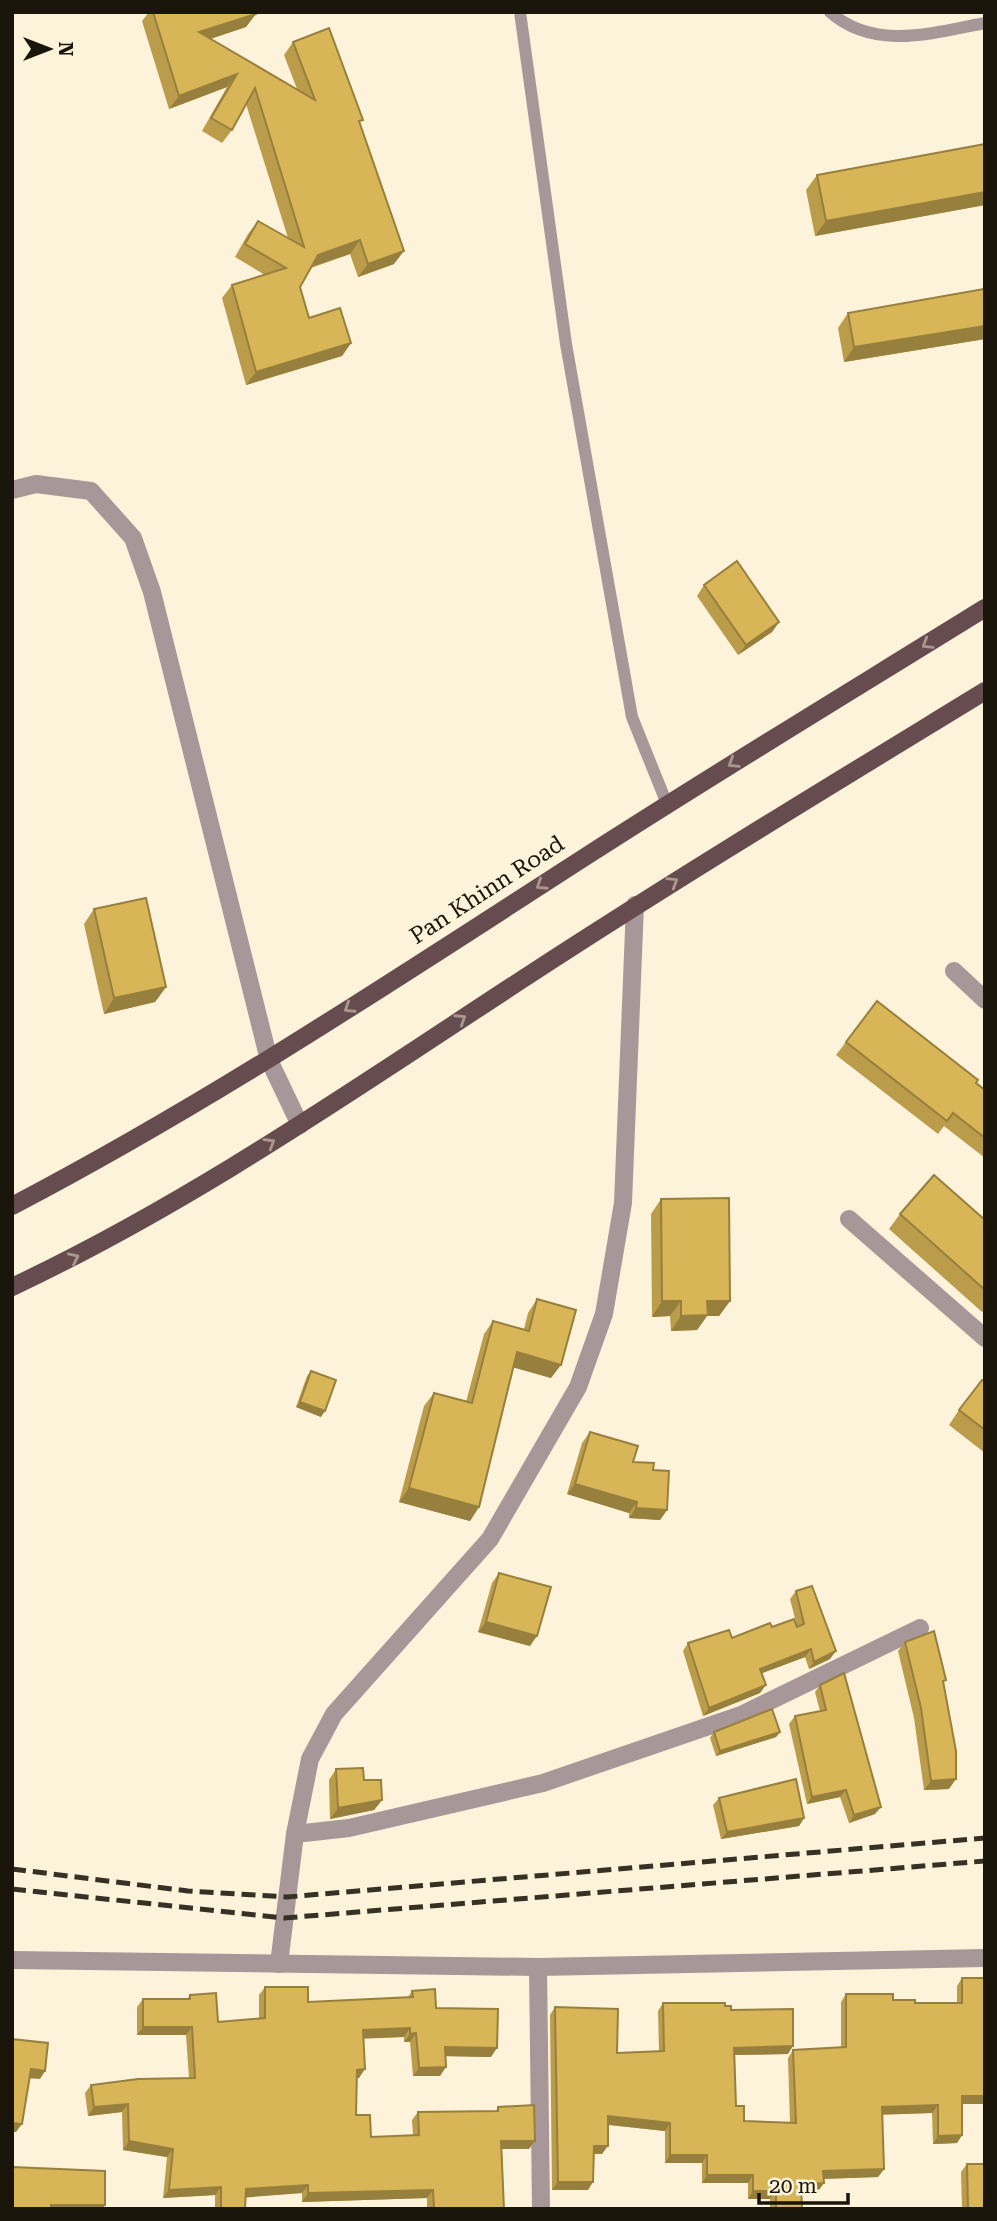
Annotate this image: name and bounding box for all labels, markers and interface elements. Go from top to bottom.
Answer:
north arrow [14,14,84,84]
text: N [54,42,77,57]
one-way arrow [921,636,934,649]
one-way arrow [727,755,740,768]
street label: Pan Khinn Road [405,830,569,950]
one-way arrow [535,877,548,890]
one-way arrow [665,878,678,891]
one-way arrow [344,1000,357,1013]
one-way arrow [453,1015,466,1027]
one-way arrow [263,1138,276,1151]
one-way arrow [67,1252,79,1266]
scale bar [759,2162,848,2206]
text: 20 m [769,2174,817,2198]

